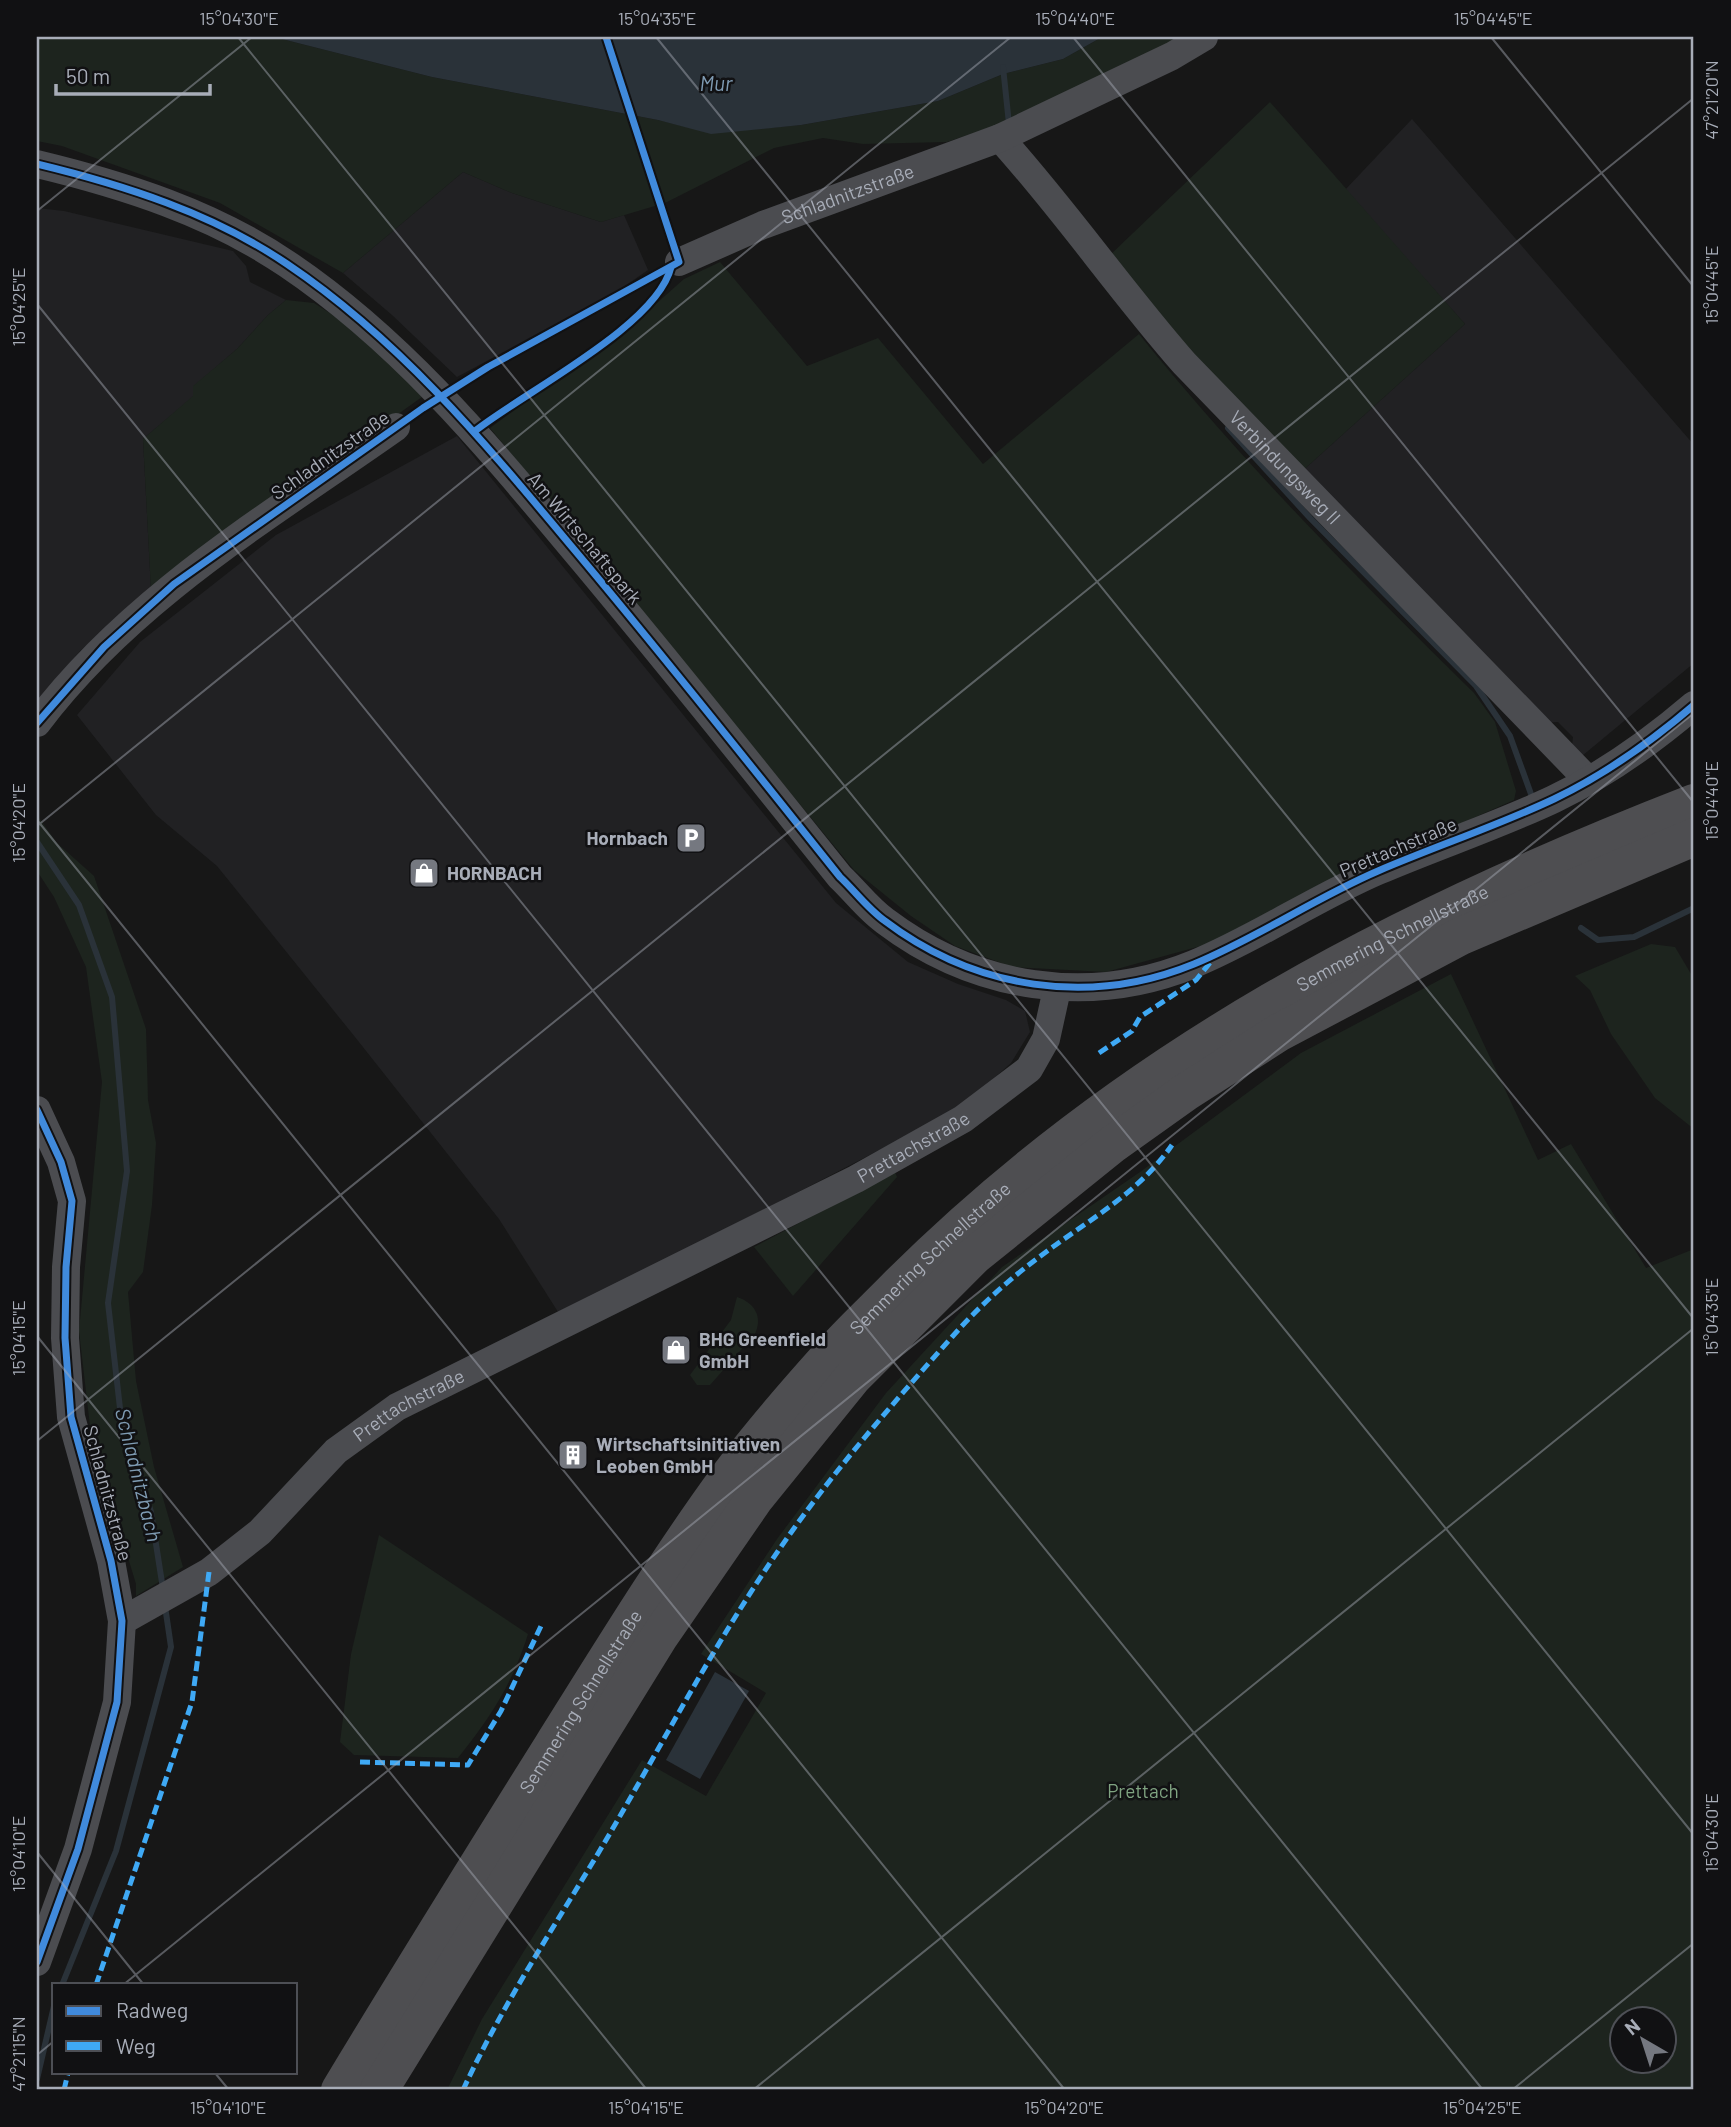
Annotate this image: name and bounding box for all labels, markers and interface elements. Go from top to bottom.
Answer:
text: 15°04'30"E [199,7,279,29]
text: 15°04'35"E [618,7,696,29]
text: 15°04'40"E [1035,7,1115,29]
text: 15°04'45"E [1453,7,1533,29]
scale bar [56,52,210,96]
text: 47°21'20"N [1700,60,1722,140]
text: 50 m [66,63,110,88]
water label: Mur [700,70,733,95]
street label: Schladnitzstraße [778,159,917,228]
text: 15°04'45"E [1700,245,1722,325]
text: 15°04'25"E [7,267,29,347]
street label: Schladnitzstraße [266,405,393,504]
street label: Verbindungsweg II [1225,405,1346,529]
street label: Am Wirtschaftspark [524,467,647,608]
text: 15°04'40"E [1700,761,1722,841]
text: 15°04'20"E [7,783,29,863]
street label: Prettachstraße [1336,812,1460,882]
parking icon: Hornbach [674,821,708,855]
place label: Hornbach [586,826,668,849]
shop icon: HORNBACH [407,856,441,890]
place label: HORNBACH [447,861,542,884]
street label: Semmering Schnellstraße [1292,879,1492,996]
street label: Prettachstraße [853,1106,974,1187]
street label: Semmering Schnellstraße [844,1176,1015,1339]
text: 15°04'35"E [1700,1278,1722,1356]
text: 15°04'15"E [7,1300,29,1376]
place label: BHG Greenfield GmbH [699,1327,826,1372]
shop icon: BHG Greenfield GmbH [659,1333,693,1367]
street label: Prettachstraße [348,1363,468,1446]
water label: Schladnitzbach [111,1405,168,1544]
street label: Schladnitzstraße [79,1423,138,1563]
place label: Wirtschaftsinitiativen Leoben GmbH [596,1432,780,1477]
building icon: Wirtschaftsinitiativen Leoben GmbH [556,1438,590,1472]
street label: Semmering Schnellstraße [514,1605,646,1797]
park label: Prettach [1107,1779,1179,1802]
text: 15°04'30"E [1700,1793,1722,1873]
text: 15°04'10"E [7,1816,29,1892]
legend [52,1983,298,2074]
text: Radweg [116,1997,188,2022]
north arrow [1608,2004,1678,2074]
text: N [1620,2013,1644,2039]
text: 47°21'15"N [7,2016,29,2092]
text: Weg [116,2033,156,2058]
text: 15°04'10"E [190,2096,266,2118]
text: 15°04'15"E [608,2096,684,2118]
text: 15°04'20"E [1024,2096,1104,2118]
text: 15°04'25"E [1442,2096,1522,2118]

